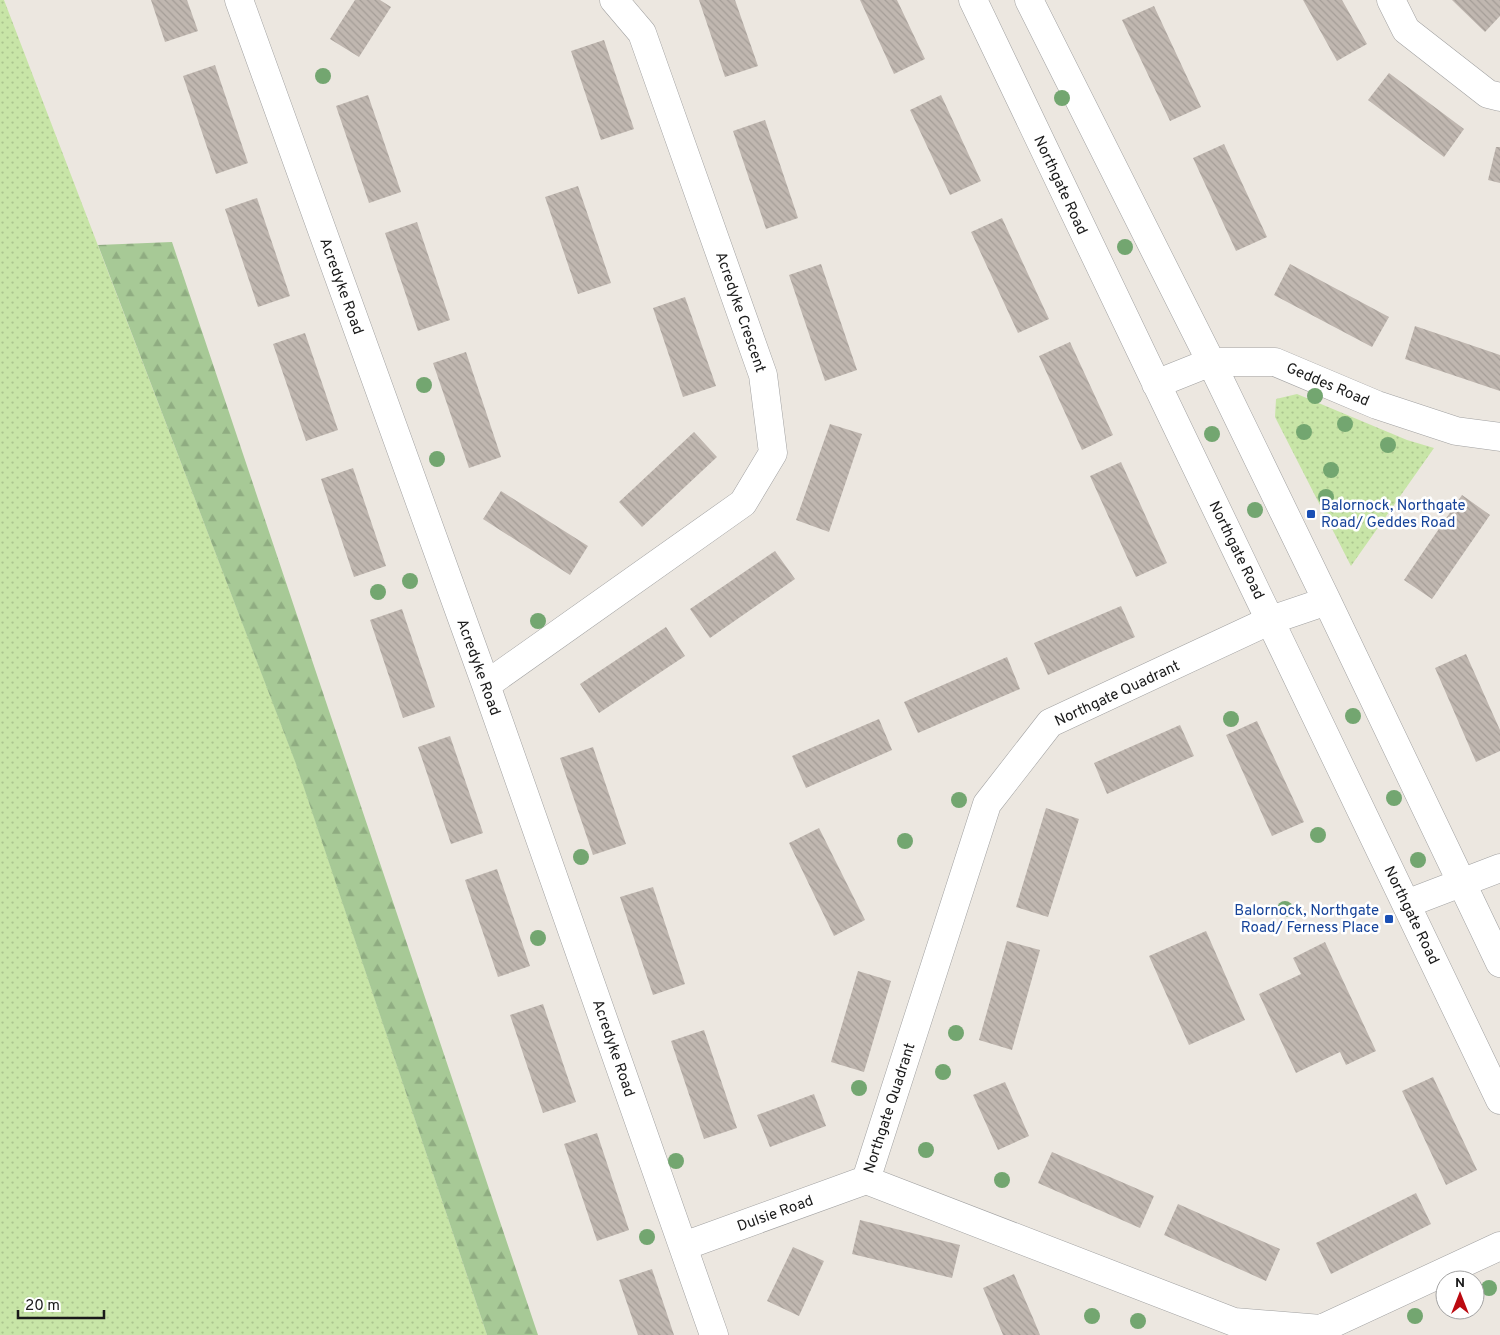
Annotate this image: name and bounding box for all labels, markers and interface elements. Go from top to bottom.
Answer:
street label: Northgate Road [1028,133,1091,238]
street label: Acredyke Road [314,236,367,337]
street label: Acredyke Crescent [710,250,769,375]
street label: Geddes Road [1283,359,1372,411]
place label: Balornock, Northgate Road/ Geddes Road [1321,497,1466,533]
street label: Northgate Road [1204,498,1268,603]
marker: Balornock, Northgate Road/ Geddes Road [1305,508,1317,520]
street label: Acredyke Road [451,617,504,718]
street label: Northgate Quadrant [1052,657,1183,732]
street label: Northgate Road [1379,863,1443,968]
place label: Balornock, Northgate Road/ Ferness Place [1234,902,1379,938]
marker: Balornock, Northgate Road/ Ferness Place [1383,913,1395,925]
street label: Acredyke Road [587,997,638,1100]
street label: Northgate Quadrant [860,1041,920,1176]
street label: Dulsie Road [735,1192,816,1237]
north arrow [1435,1270,1485,1320]
text: N [1455,1275,1465,1292]
scale bar [18,1288,104,1320]
text: 20 m [25,1297,60,1316]

